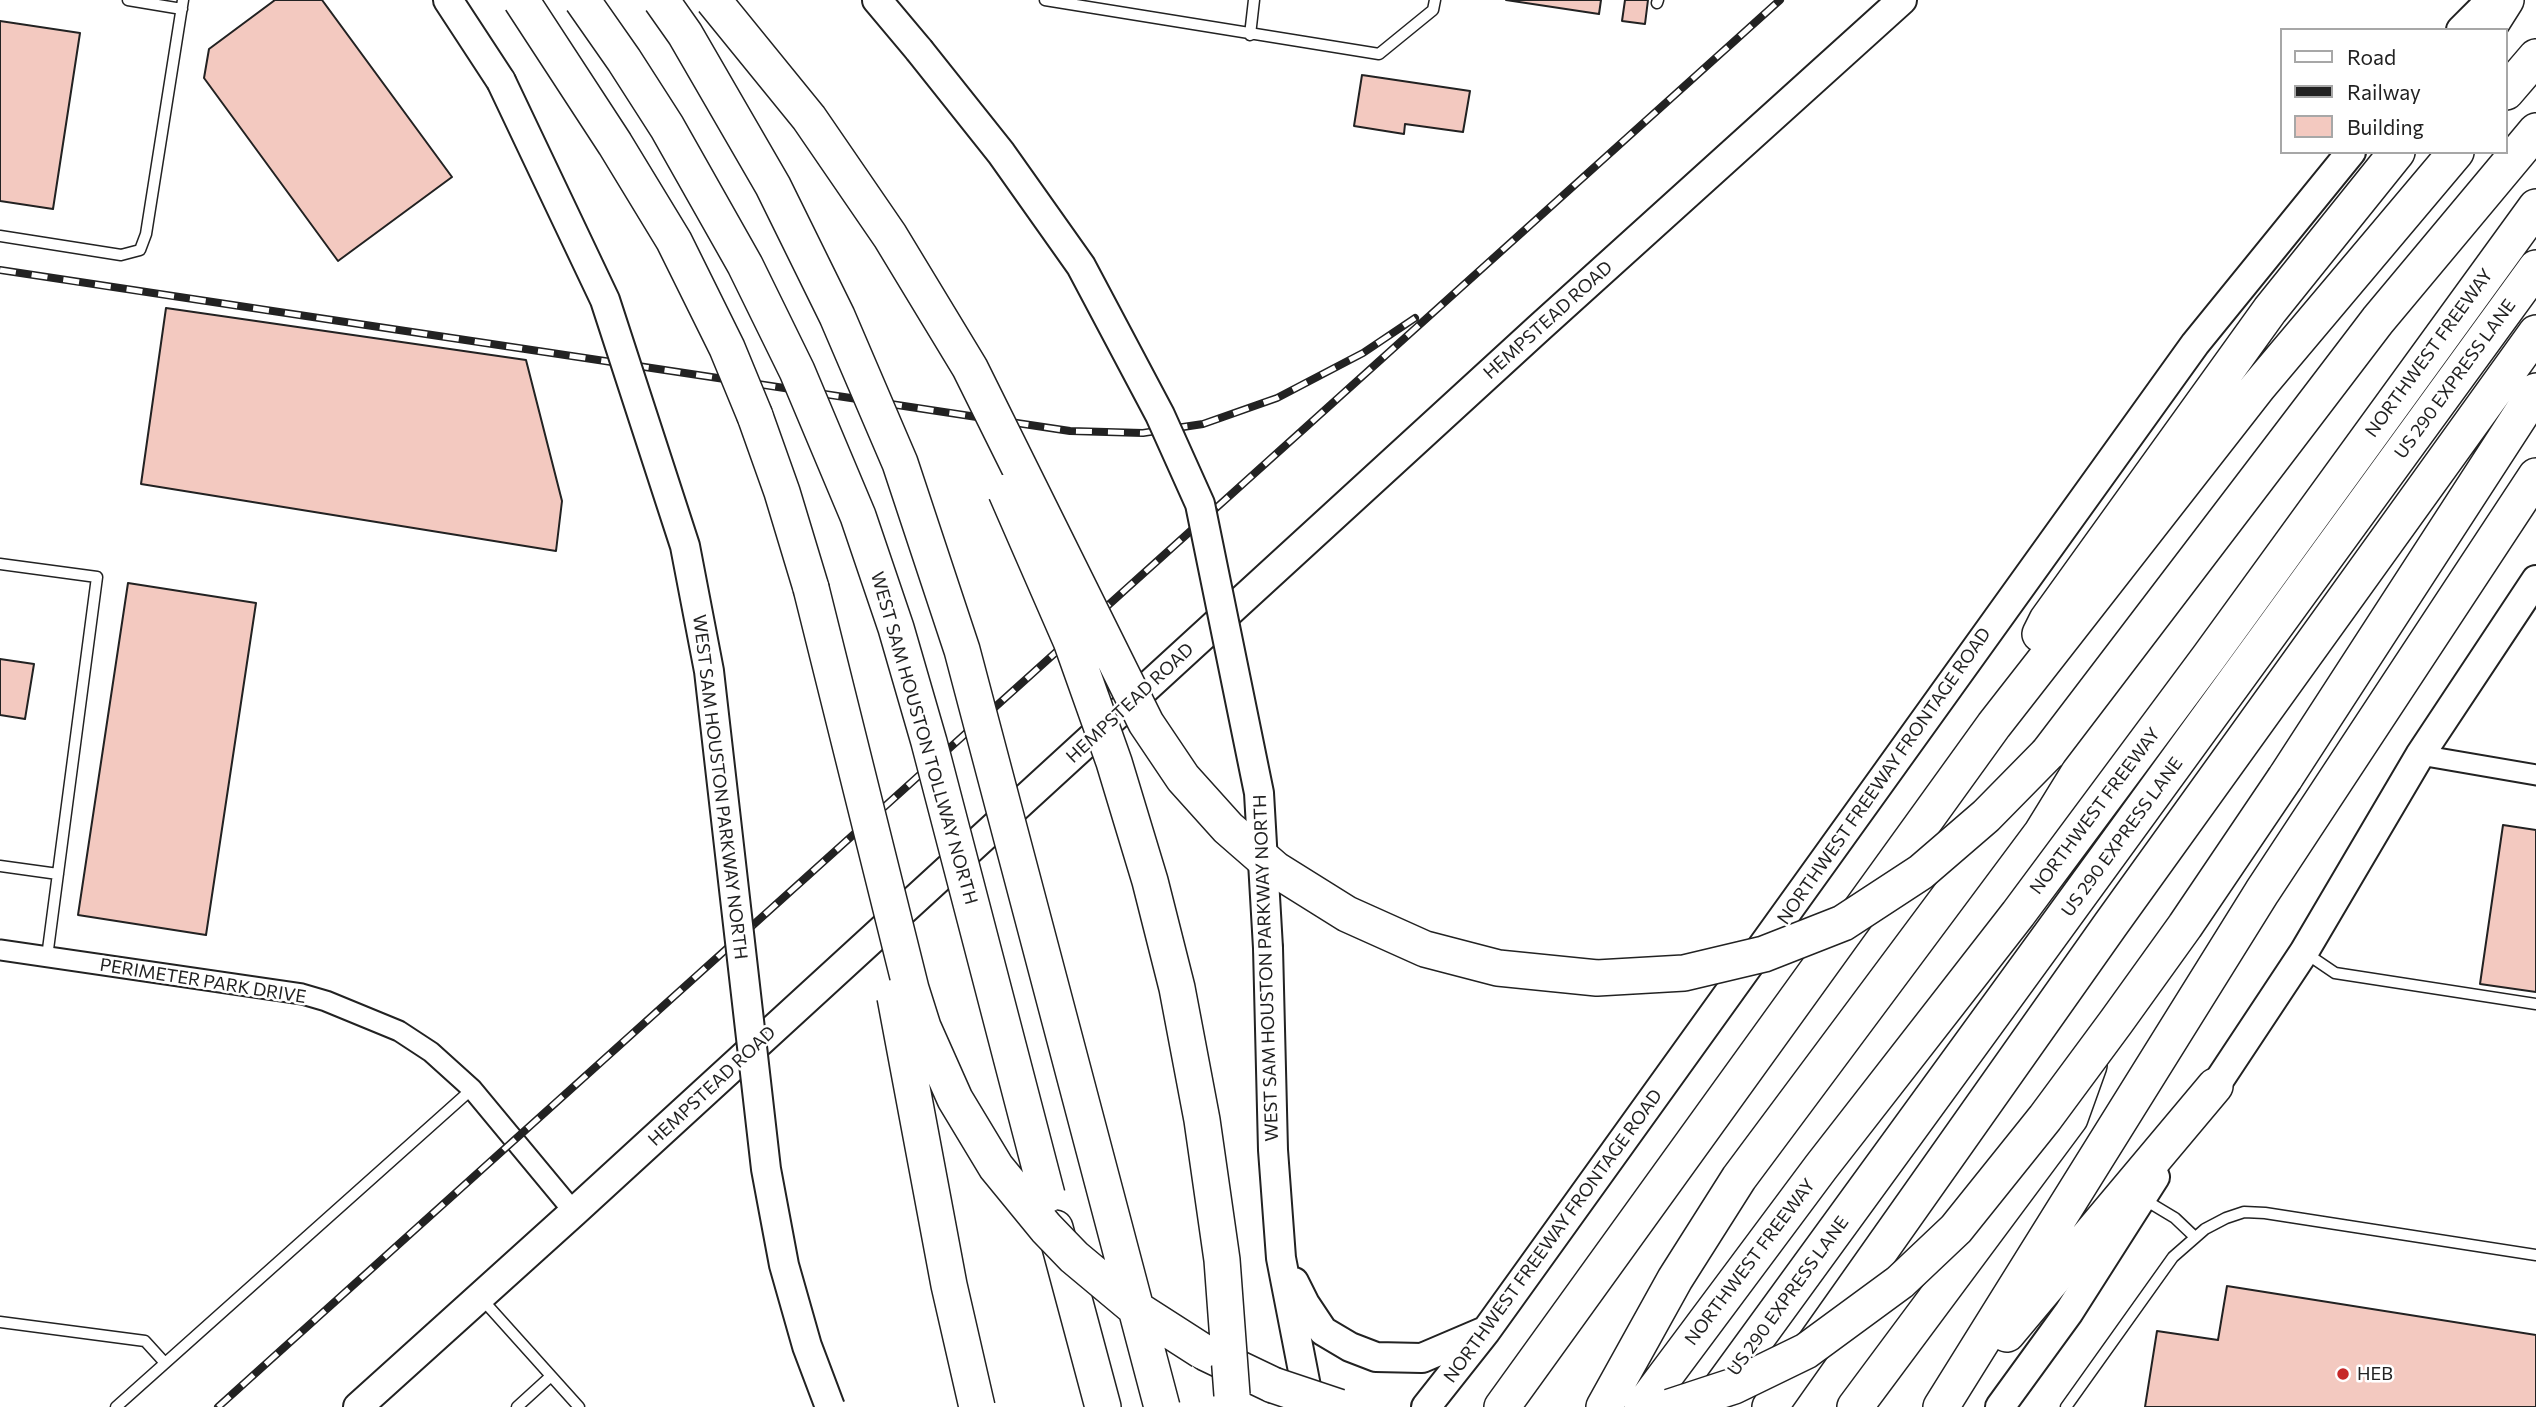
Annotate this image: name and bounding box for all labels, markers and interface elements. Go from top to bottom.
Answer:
legend [2280,28,2508,154]
text: Road [2347,44,2396,69]
text: Railway [2347,79,2421,104]
text: Building [2347,114,2424,139]
street label: HEMPSTEAD ROAD [1479,256,1617,384]
street label: NORTHWEST FREEWAY [2361,265,2497,441]
street label: US 290 EXPRESS LANE [2390,295,2520,463]
street label: WEST SAM HOUSTON TOLLWAY NORTH [866,569,982,907]
street label: WEST SAM HOUSTON PARKWAY NORTH [688,613,752,961]
street label: NORTHWEST FREEWAY FRONTAGE ROAD [1773,623,1995,929]
street label: HEMPSTEAD ROAD [1062,638,1198,768]
street label: NORTHWEST FREEWAY [2025,724,2165,898]
street label: US 290 EXPRESS LANE [2057,753,2187,921]
street label: WEST SAM HOUSTON PARKWAY NORTH [1249,794,1283,1142]
street label: PERIMETER PARK DRIVE [98,954,308,1008]
street label: HEMPSTEAD ROAD [644,1021,780,1151]
street label: NORTHWEST FREEWAY FRONTAGE ROAD [1439,1085,1667,1387]
street label: NORTHWEST FREEWAY [1680,1175,1820,1349]
street label: US 290 EXPRESS LANE [1723,1212,1853,1380]
place label: HEB [2357,1363,2393,1385]
marker: HEB [2335,1366,2351,1382]

